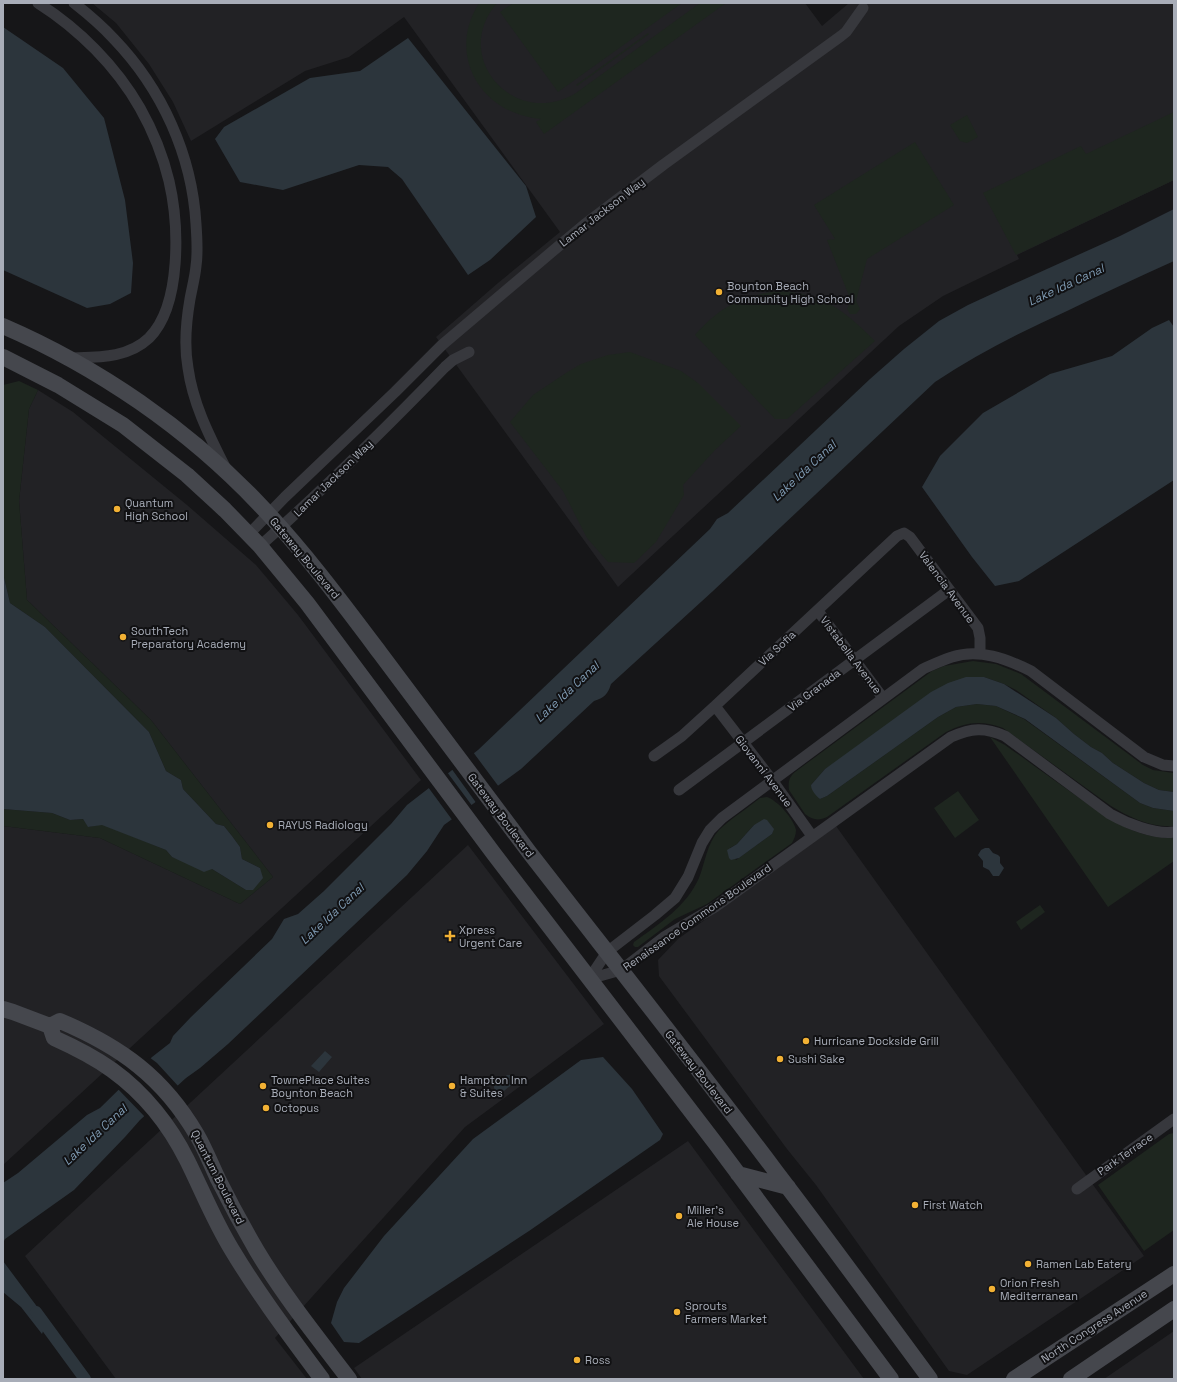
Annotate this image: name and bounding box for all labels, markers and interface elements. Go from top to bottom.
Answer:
street label: Lamar Jackson Way [557,174,647,250]
water label: Lake Ida Canal [1025,260,1108,310]
place label: Boynton Beach Community High School [727,279,853,306]
marker: Boynton Beach Community High School [714,287,724,297]
water label: Lake Ida Canal [768,436,841,505]
street label: Lamar Jackson Way [291,437,375,519]
place label: Quantum High School [125,496,188,523]
marker: Quantum High School [112,504,122,514]
street label: Gateway Boulevard [267,514,343,602]
street label: Valencia Avenue [916,548,978,626]
street label: Vistabella Avenue [817,614,885,696]
place label: SouthTech Preparatory Academy [131,624,246,651]
street label: Via Sofia [756,627,799,669]
marker: SouthTech Preparatory Academy [118,632,128,642]
water label: Lake Ida Canal [531,657,604,726]
street label: Via Granada [785,665,844,714]
street label: Giovanni Avenue [732,732,796,810]
street label: Gateway Boulevard [465,770,537,860]
place label: RAYUS Radiology [278,818,368,832]
marker: RAYUS Radiology [265,820,275,830]
street label: Renaissance Commons Boulevard [620,860,774,974]
water label: Lake Ida Canal [296,879,369,948]
place label: Xpress Urgent Care [459,923,522,950]
marker: Xpress Urgent Care [444,930,456,942]
street label: Gateway Boulevard [662,1028,736,1116]
place label: Hurricane Dockside Grill [814,1034,939,1048]
marker: Hurricane Dockside Grill [801,1036,811,1046]
place label: Sushi Sake [788,1052,845,1066]
marker: Sushi Sake [775,1054,785,1064]
place label: TownePlace Suites Boynton Beach [271,1073,370,1100]
place label: Hampton Inn & Suites [460,1073,527,1100]
marker: TownePlace Suites Boynton Beach [258,1081,268,1091]
marker: Hampton Inn & Suites [447,1081,457,1091]
water label: Lake Ida Canal [59,1100,132,1169]
place label: Octopus [274,1101,319,1115]
marker: Octopus [261,1103,271,1113]
street label: Quantum Boulevard [188,1127,248,1227]
street label: Park Terrace [1094,1130,1156,1178]
place label: First Watch [923,1198,983,1212]
marker: First Watch [910,1200,920,1210]
place label: Miller's Ale House [687,1203,739,1230]
marker: Miller's Ale House [674,1211,684,1221]
place label: Ramen Lab Eatery [1036,1257,1131,1271]
marker: Ramen Lab Eatery [1023,1259,1033,1269]
place label: Orion Fresh Mediterranean [1000,1276,1078,1303]
marker: Orion Fresh Mediterranean [987,1284,997,1294]
street label: North Congress Avenue [1038,1286,1150,1366]
place label: Sprouts Farmers Market [685,1299,767,1326]
marker: Sprouts Farmers Market [672,1307,682,1317]
place label: Ross [585,1353,611,1367]
marker: Ross [572,1355,582,1365]

